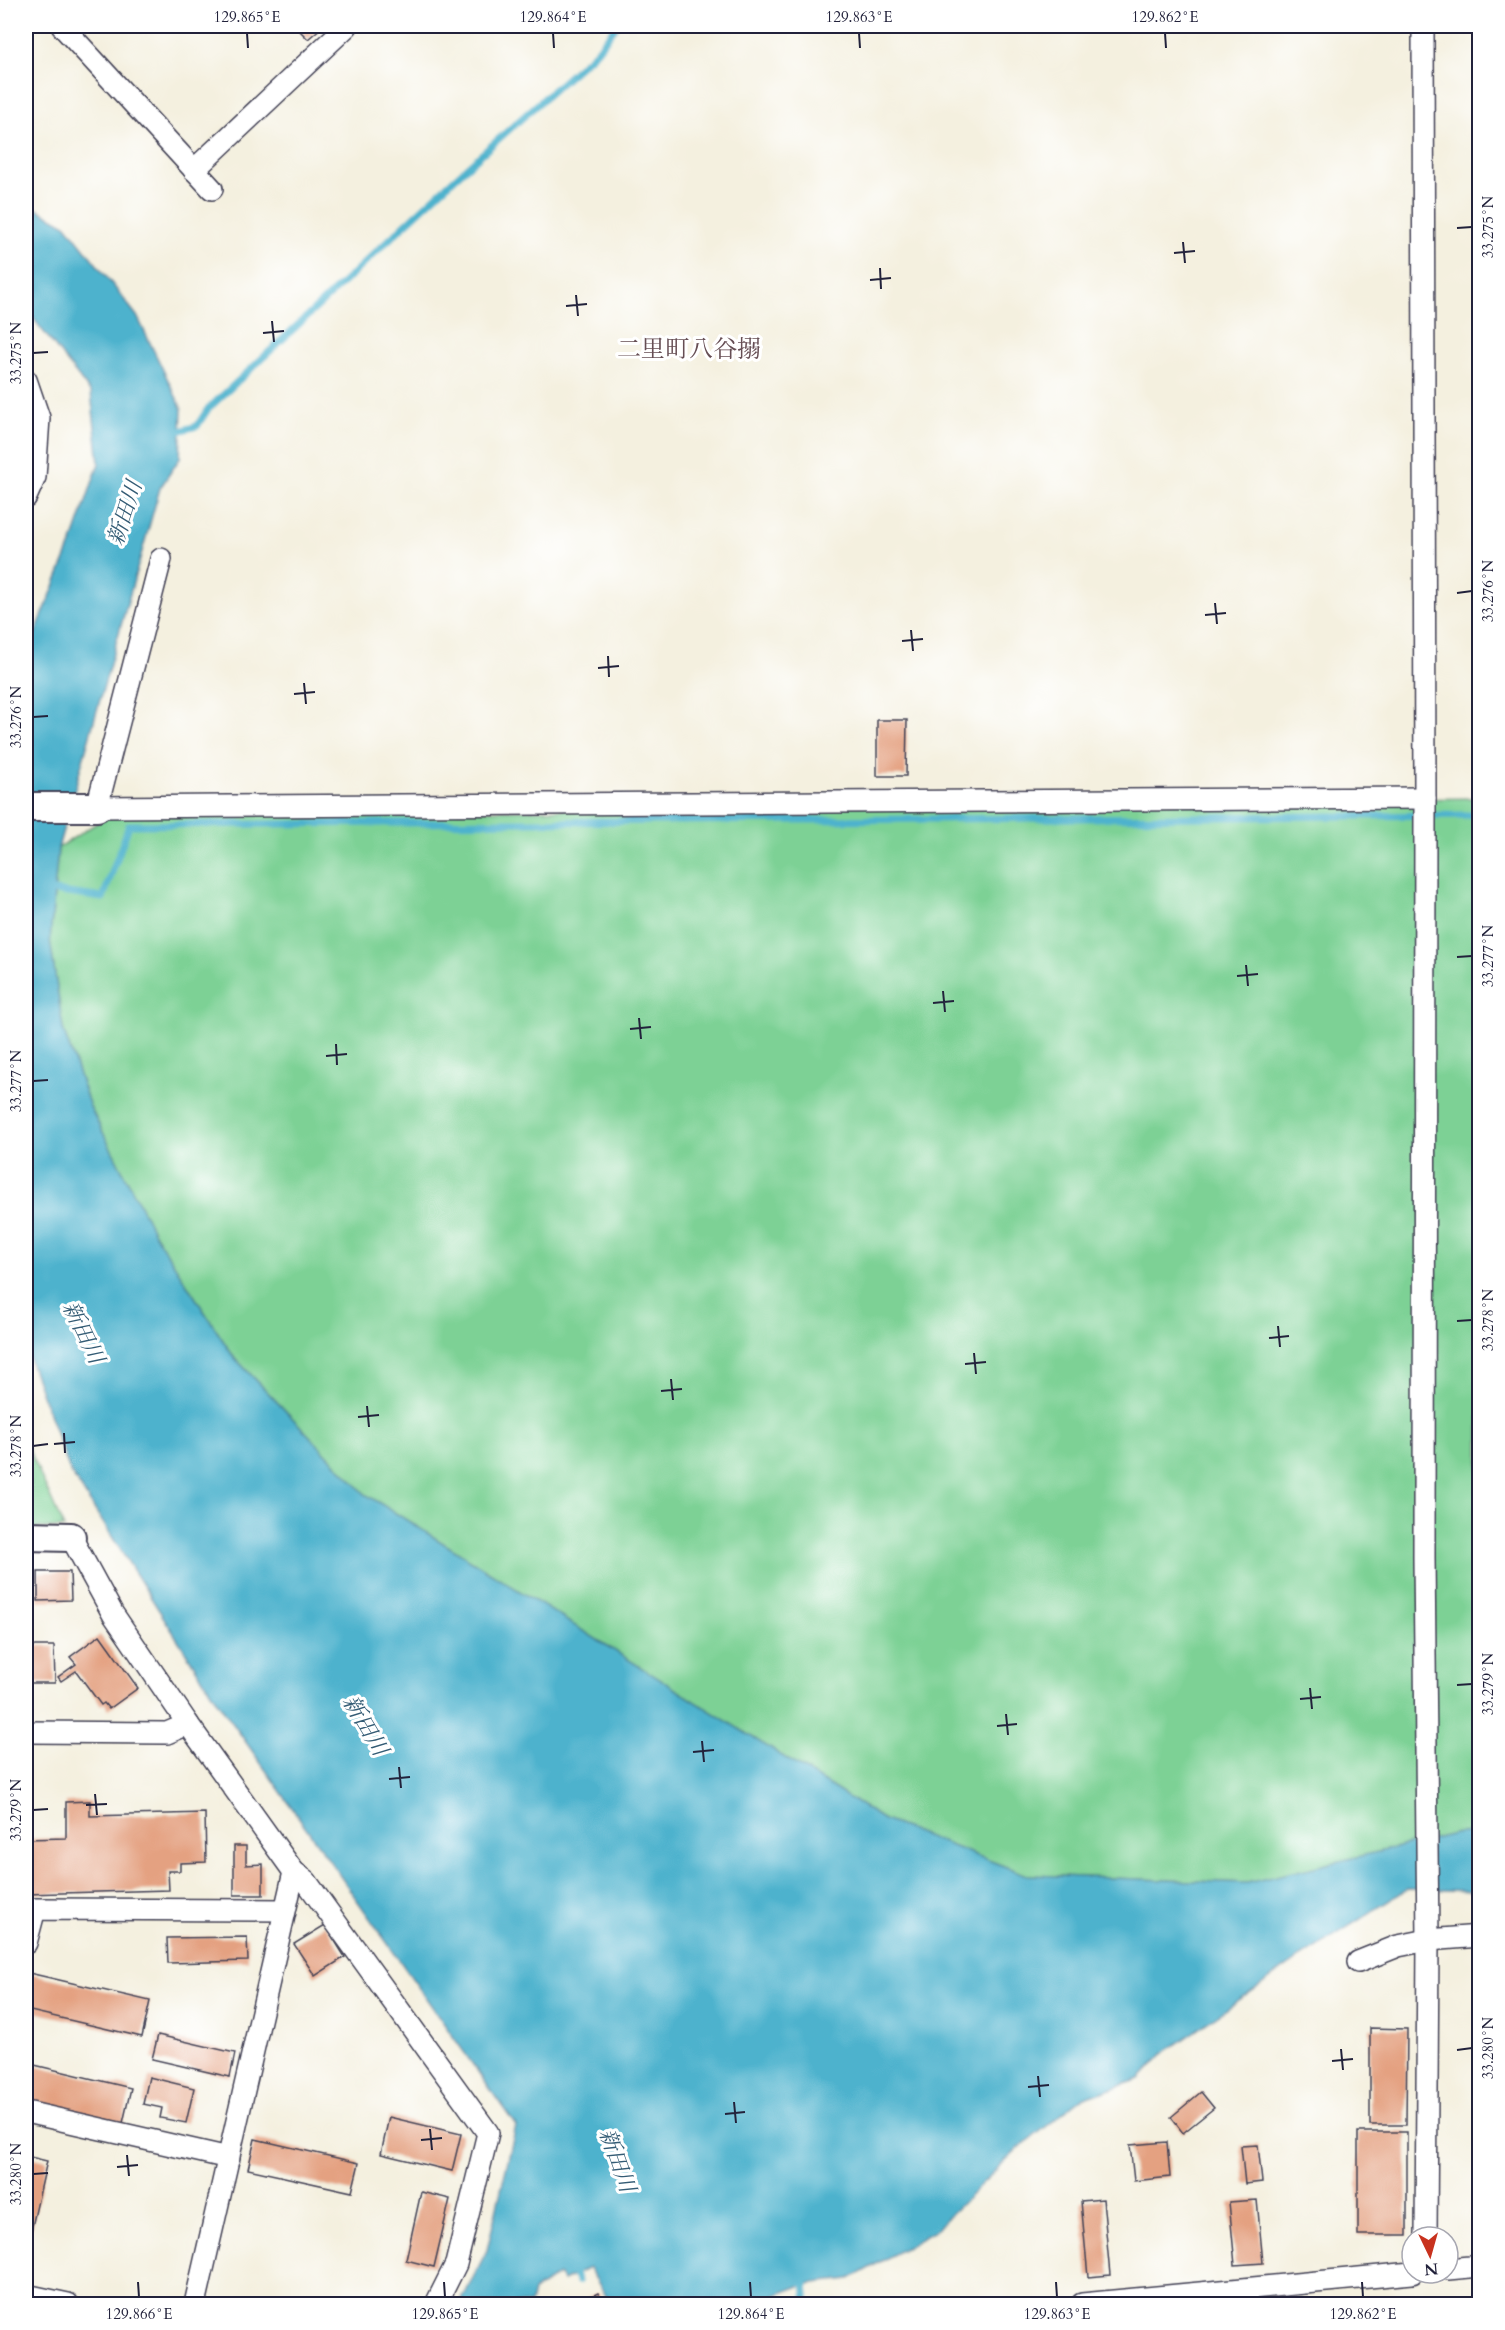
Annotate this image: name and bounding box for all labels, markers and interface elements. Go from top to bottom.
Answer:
text: 129.865°E [214,7,280,27]
text: 129.864°E [520,7,586,27]
text: 129.863°E [826,7,892,27]
text: 129.862°E [1132,7,1198,27]
text: 33.275°N [1478,195,1498,258]
text: 33.275°N [6,321,26,384]
district label: 二里町八谷搦 [617,333,761,366]
water label: 新田川 [100,475,150,549]
text: 33.276°N [1478,559,1498,622]
text: 33.276°N [6,685,26,748]
text: 33.277°N [1478,924,1498,987]
text: 33.277°N [6,1049,26,1112]
text: 33.278°N [1478,1288,1498,1351]
water label: 新田川 [55,1296,112,1370]
text: 33.278°N [6,1414,26,1477]
text: 33.279°N [1478,1652,1498,1715]
water label: 新田川 [335,1689,396,1763]
text: 33.279°N [6,1778,26,1841]
text: 33.280°N [1478,2016,1498,2079]
water label: 新田川 [592,2124,643,2198]
text: 33.280°N [6,2142,26,2205]
north arrow [1400,2225,1460,2285]
text: N [1423,2257,1439,2281]
text: 129.866°E [106,2304,172,2324]
text: 129.865°E [412,2304,478,2324]
text: 129.864°E [718,2304,784,2324]
text: 129.863°E [1024,2304,1090,2324]
text: 129.862°E [1330,2304,1396,2324]

